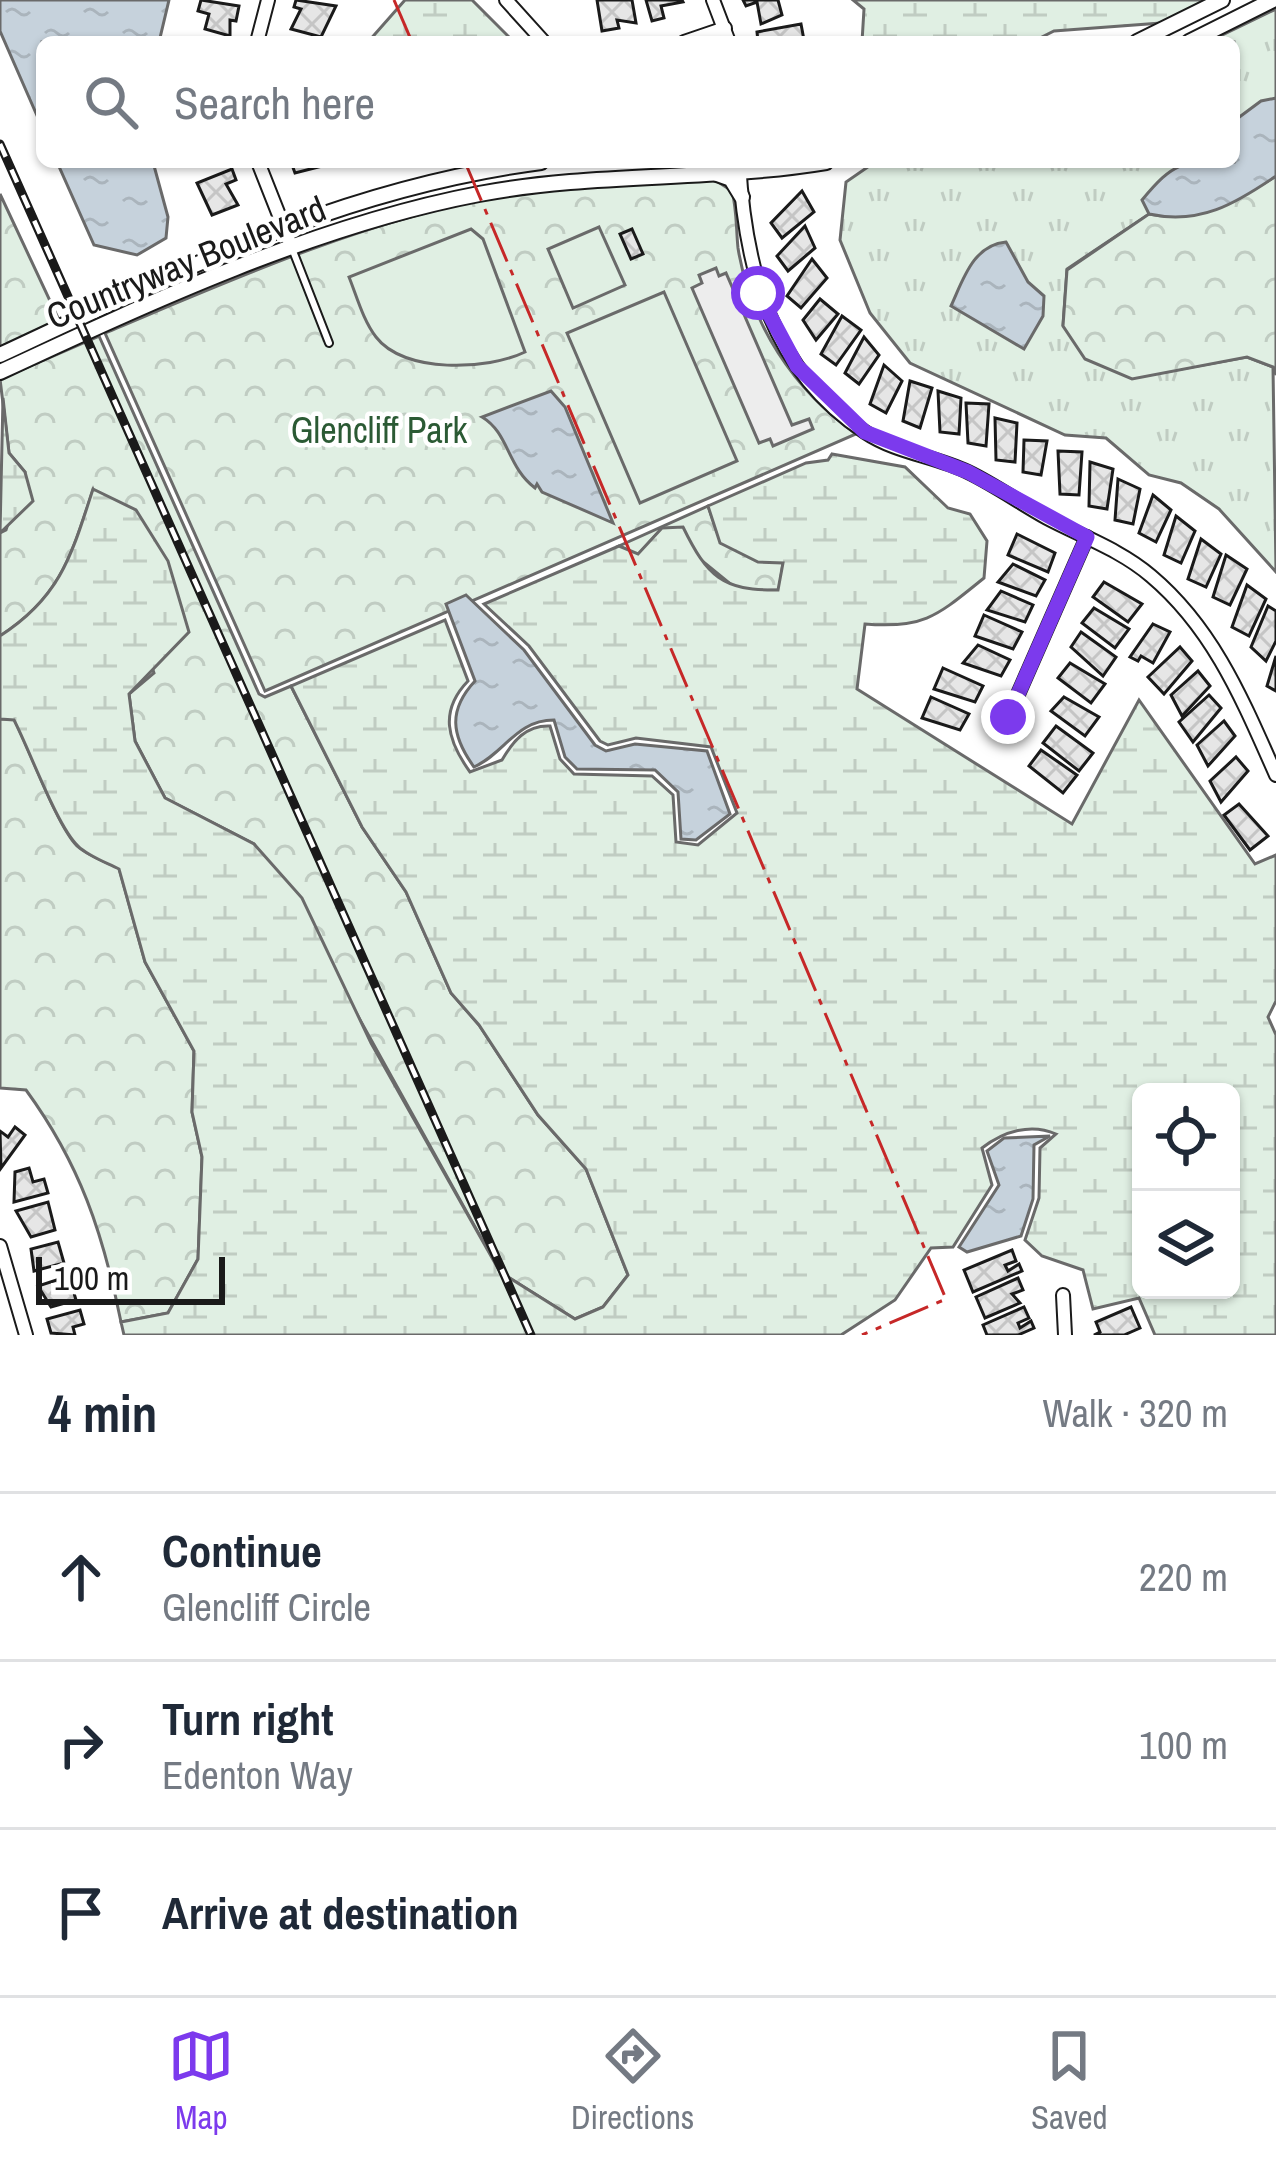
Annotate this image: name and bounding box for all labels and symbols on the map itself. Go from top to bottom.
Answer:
street label: Countryway Boulevard [39,184,333,340]
route start [731,266,785,320]
park label: Glencliff Park [291,406,468,454]
route end [981,690,1035,744]
scale bar [36,1251,225,1304]

